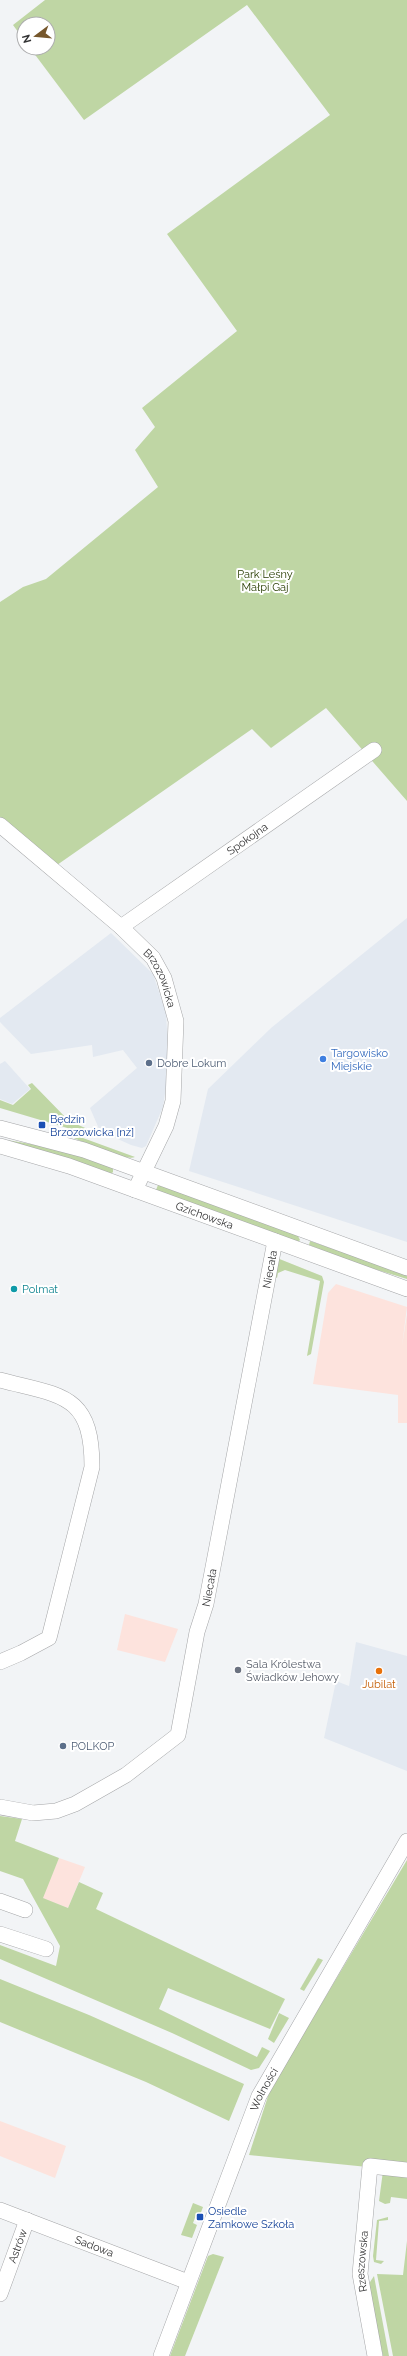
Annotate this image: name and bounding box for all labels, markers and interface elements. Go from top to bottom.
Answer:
north arrow [16,16,56,56]
text: N [19,33,34,44]
park label: Park Leśny Małpi Gaj [237,568,293,594]
street label: Spokojna [224,820,270,858]
street label: Brzozowicka [140,946,178,1009]
place label: Targowisko Miejskie [331,1047,389,1073]
marker: Targowisko Miejskie [318,1054,328,1064]
place label: Dobre Lokum [157,1057,226,1070]
marker: Dobre Lokum [144,1058,154,1068]
place label: Będzin Brzozowicka [nż] [50,1113,134,1139]
marker: Będzin Brzozowicka [nż] [37,1120,47,1130]
street label: Gzichowska [174,1199,235,1232]
street label: Niecała [260,1249,280,1290]
place label: Polmat [22,1283,58,1296]
marker: Polmat [9,1284,19,1294]
street label: Niecała [200,1567,220,1608]
place label: Sala Królestwa Świadków Jehowy [246,1658,339,1684]
marker: Sala Królestwa Świadków Jehowy [233,1665,243,1675]
marker: Jubilat [374,1666,384,1676]
place label: Jubilat [362,1678,396,1691]
place label: POLKOP [71,1740,114,1753]
marker: POLKOP [58,1741,68,1751]
street label: Wolności [248,2066,281,2113]
place label: Osiedle Zamkowe Szkoła [208,2205,294,2231]
marker: Osiedle Zamkowe Szkoła [195,2212,205,2222]
street label: Astrów [6,2227,30,2265]
street label: Rzeszowska [354,2230,371,2293]
street label: Sadowa [73,2233,115,2260]

